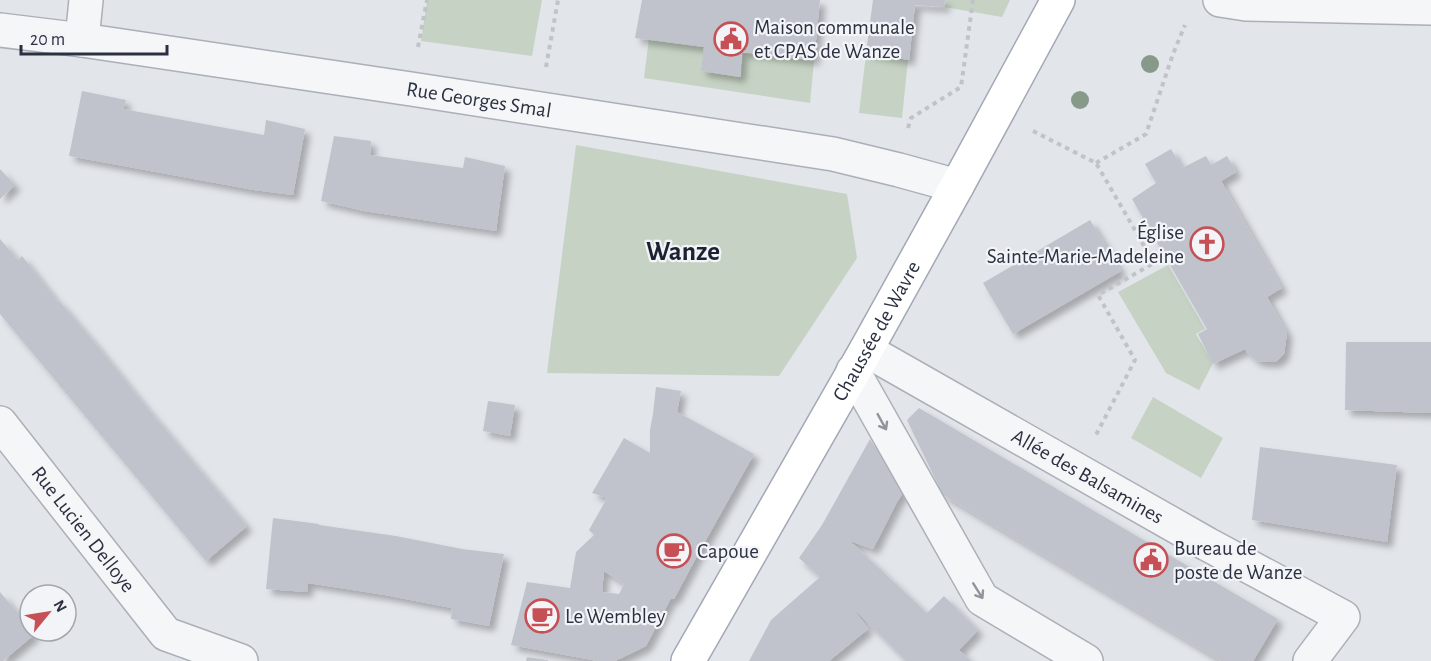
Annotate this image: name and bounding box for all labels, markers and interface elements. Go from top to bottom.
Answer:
place label: Maison communale et CPAS de Wanze [754,17,915,62]
scale bar [21,18,166,56]
public building icon: Maison communale et CPAS de Wanze [713,21,749,57]
text: 20 m [30,31,65,49]
street label: Rue Georges Smal [405,78,553,121]
place label: Église Sainte-Marie-Madeleine [987,220,1184,267]
church icon: Église Sainte-Marie-Madeleine [1189,226,1225,262]
district label: Wanze [646,238,720,265]
street label: Chaussée de Wavre [829,258,924,405]
one-way arrow [876,413,888,430]
street label: Allée des Balsamines [1008,425,1167,528]
street label: Rue Lucien Delloye [27,462,139,596]
cafe icon: Capoue [656,533,692,569]
place label: Bureau de poste de Wanze [1174,538,1302,583]
place label: Capoue [697,541,759,562]
public building icon: Bureau de poste de Wanze [1133,542,1169,578]
north arrow [18,583,78,643]
one-way arrow [972,583,985,600]
text: N [50,597,70,615]
cafe icon: Le Wembley [524,598,560,634]
place label: Le Wembley [565,606,666,627]

